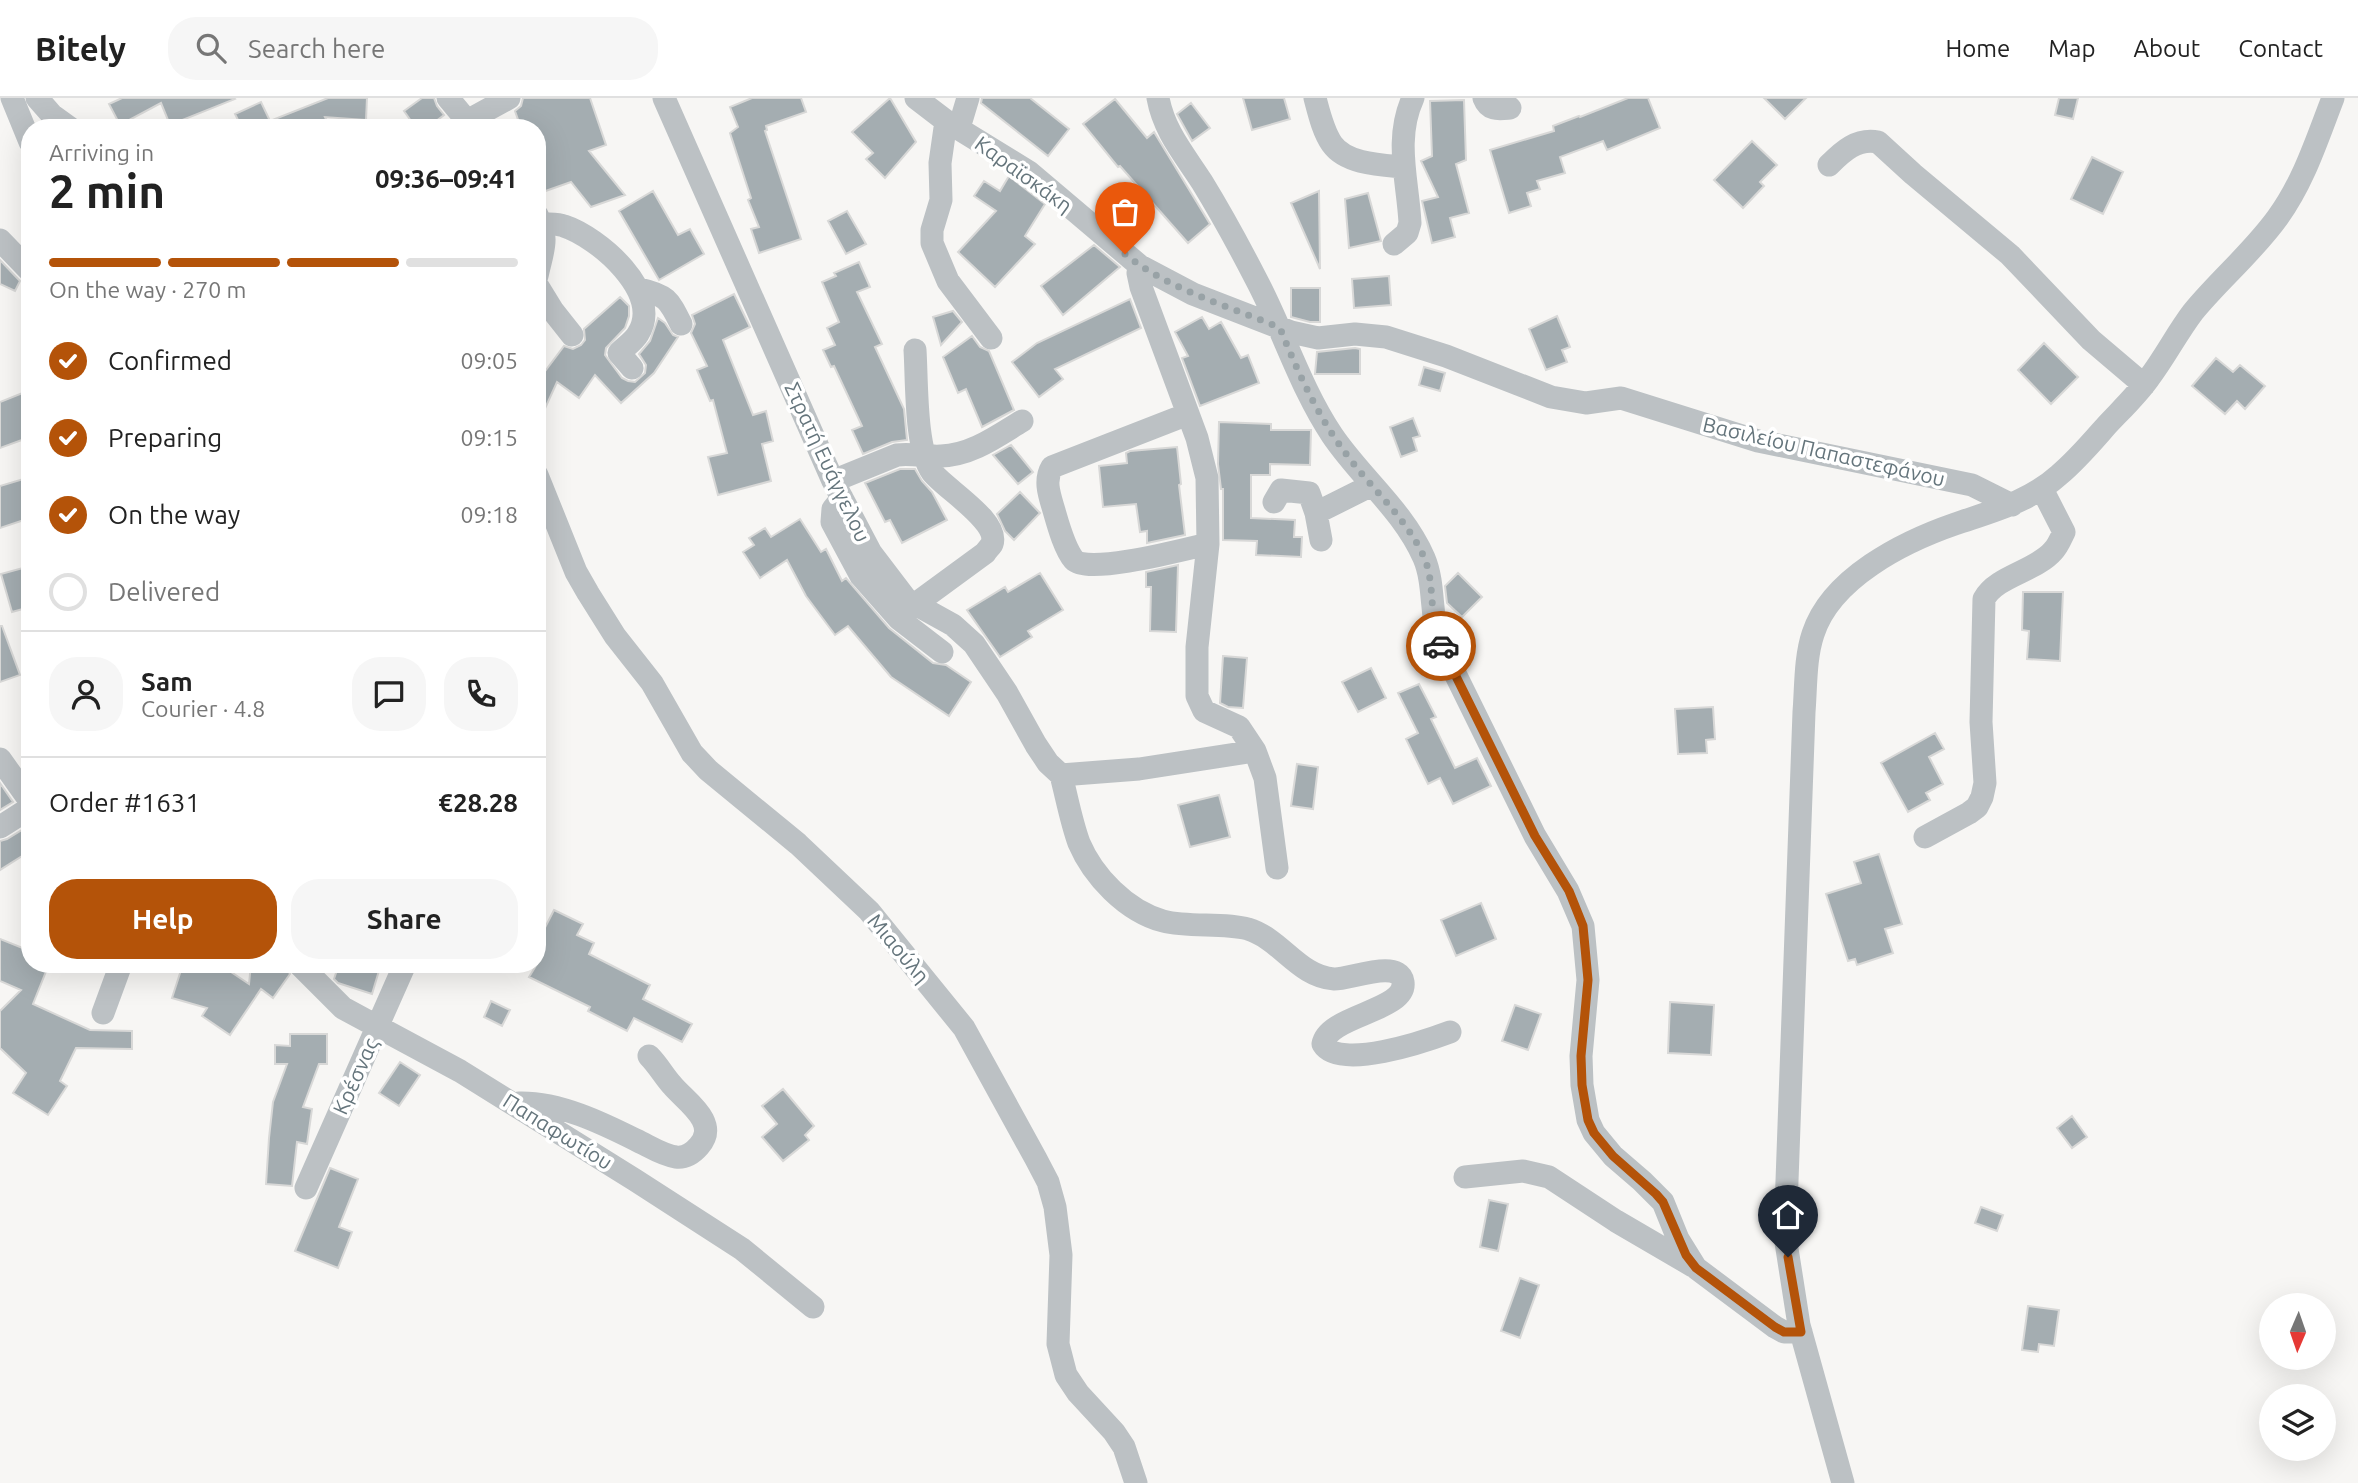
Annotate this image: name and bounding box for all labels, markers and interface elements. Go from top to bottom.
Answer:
search box [168,17,658,80]
icon: search [192,29,230,67]
text: Bitely [35,30,126,67]
text: Search here [248,34,385,63]
text: Home [1945,35,2010,62]
text: Map [2048,35,2095,62]
text: About [2133,35,2200,62]
text: Contact [2238,35,2323,62]
street label: Καραϊσκάκη [971,131,1077,217]
text: Arriving in [49,140,154,165]
text: 09:36–09:41 [375,164,518,193]
text: 2 min [49,165,165,217]
pin [1095,182,1155,254]
icon: bag [1106,193,1144,231]
text: On the way · 270 m [49,277,246,302]
icon: check [49,342,87,380]
text: Confirmed [108,346,232,375]
text: 09:05 [460,348,518,373]
street label: Στρατή Ευάγγελου [780,378,876,546]
street label: Βασιλείου Παπαστεφάνου [1701,411,1947,491]
icon: check [49,419,87,457]
text: Preparing [108,423,222,452]
text: 09:15 [460,425,518,450]
icon: check [49,496,87,534]
text: On the way [108,500,240,529]
text: 09:18 [460,502,518,527]
text: Delivered [108,577,220,606]
courier [1406,611,1476,681]
icon: car [1422,627,1460,665]
button: person [49,657,123,731]
button: chat [352,657,426,731]
button: phone [444,657,518,731]
text: Sam [141,667,193,696]
text: Courier · 4.8 [141,696,265,721]
text: Order #1631 [49,788,200,817]
text: €28.28 [438,788,518,817]
button: Help [49,879,277,959]
button: Share [291,879,518,959]
street label: Μιαούλη [863,909,935,987]
street label: Κρέσνας [328,1034,383,1118]
street label: Παπαφωτίου [499,1088,617,1174]
pin [1758,1185,1818,1257]
icon: home [1769,1196,1807,1234]
north arrow [2259,1293,2336,1370]
map controls [2259,1293,2336,1461]
button: layers [2259,1384,2336,1461]

